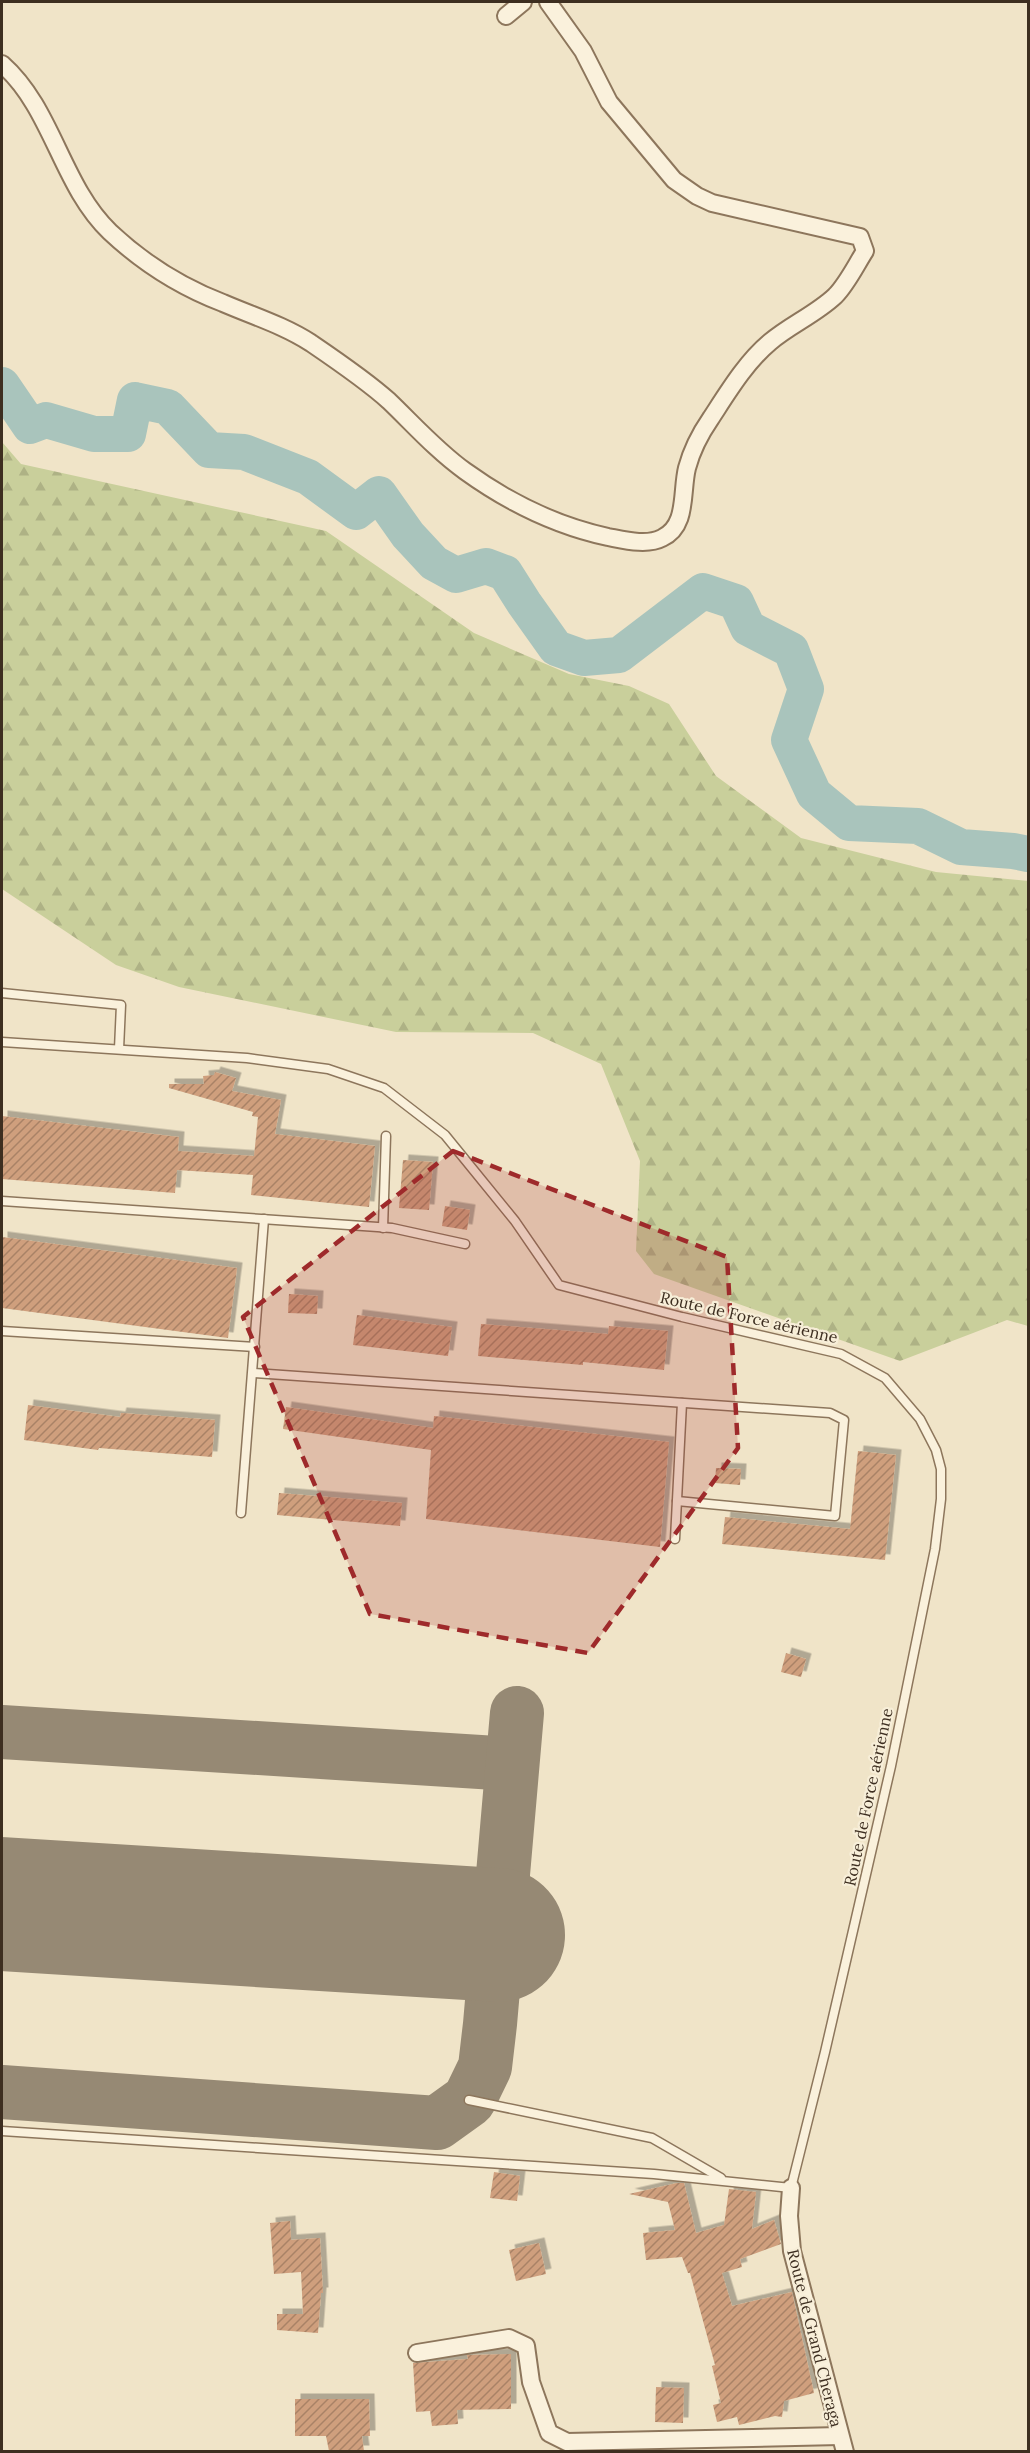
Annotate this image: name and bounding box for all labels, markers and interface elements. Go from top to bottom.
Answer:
street label: Route de Force aérienne [658,1287,840,1347]
street label: Route de Force aérienne [839,1706,897,1888]
street label: Route de Grand Cheraga [783,2247,847,2429]

